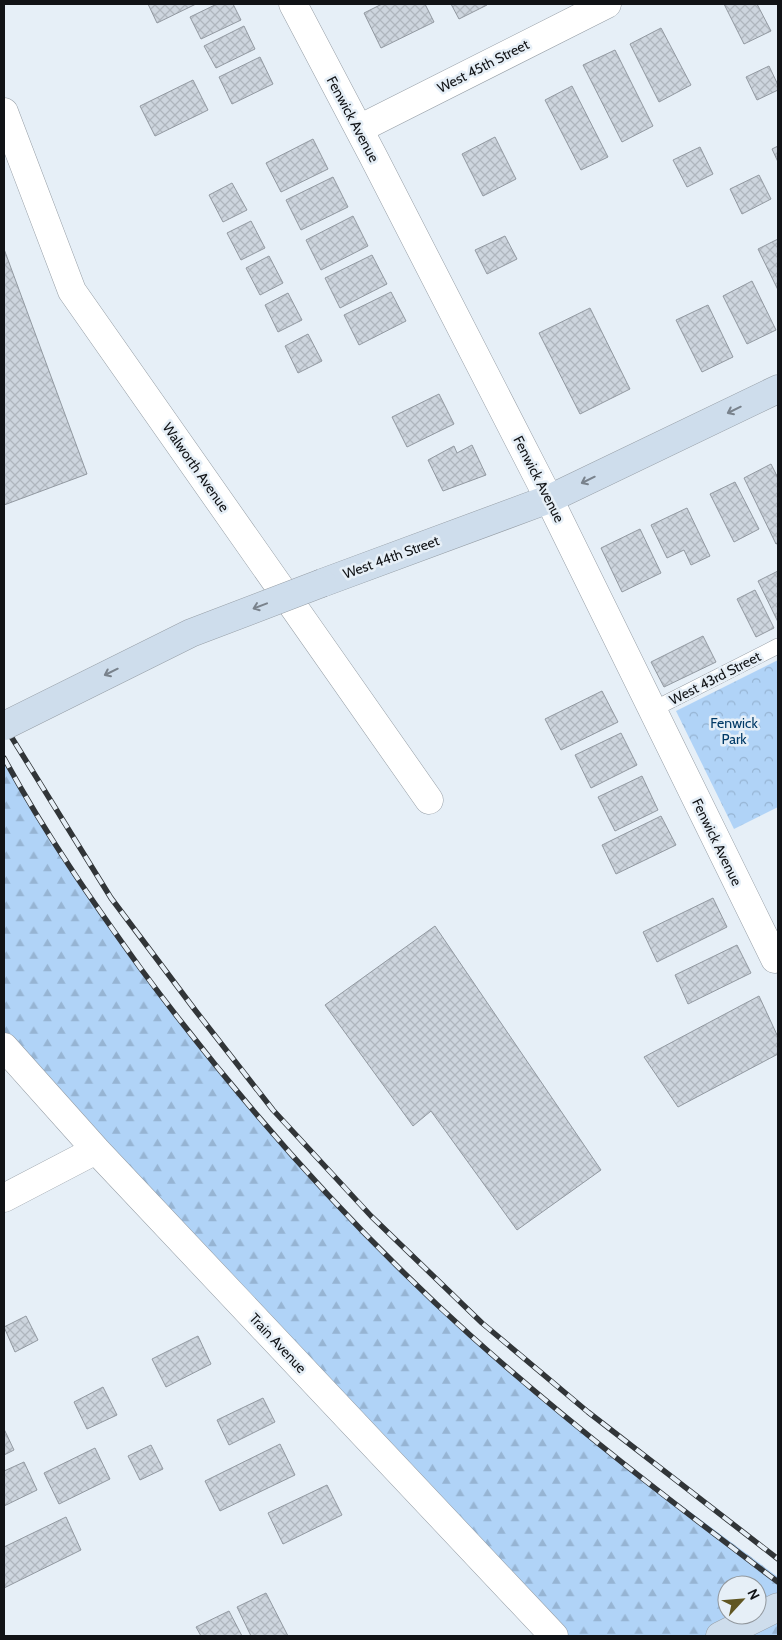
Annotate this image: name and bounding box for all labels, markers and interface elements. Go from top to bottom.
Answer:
street label: West 45th Street [434,35,532,97]
street label: Fenwick Avenue [323,73,383,165]
one-way arrow [727,406,742,415]
street label: Walworth Avenue [159,419,233,515]
street label: Fenwick Avenue [509,433,569,525]
one-way arrow [581,476,596,485]
street label: West 44th Street [340,531,442,583]
one-way arrow [253,602,268,612]
street label: West 43rd Street [666,647,764,709]
one-way arrow [104,668,119,677]
park label: Fenwick Park [710,714,758,748]
street label: Fenwick Avenue [688,795,746,889]
street label: Train Avenue [246,1309,310,1377]
north arrow [717,1575,767,1625]
text: N [743,1586,764,1603]

